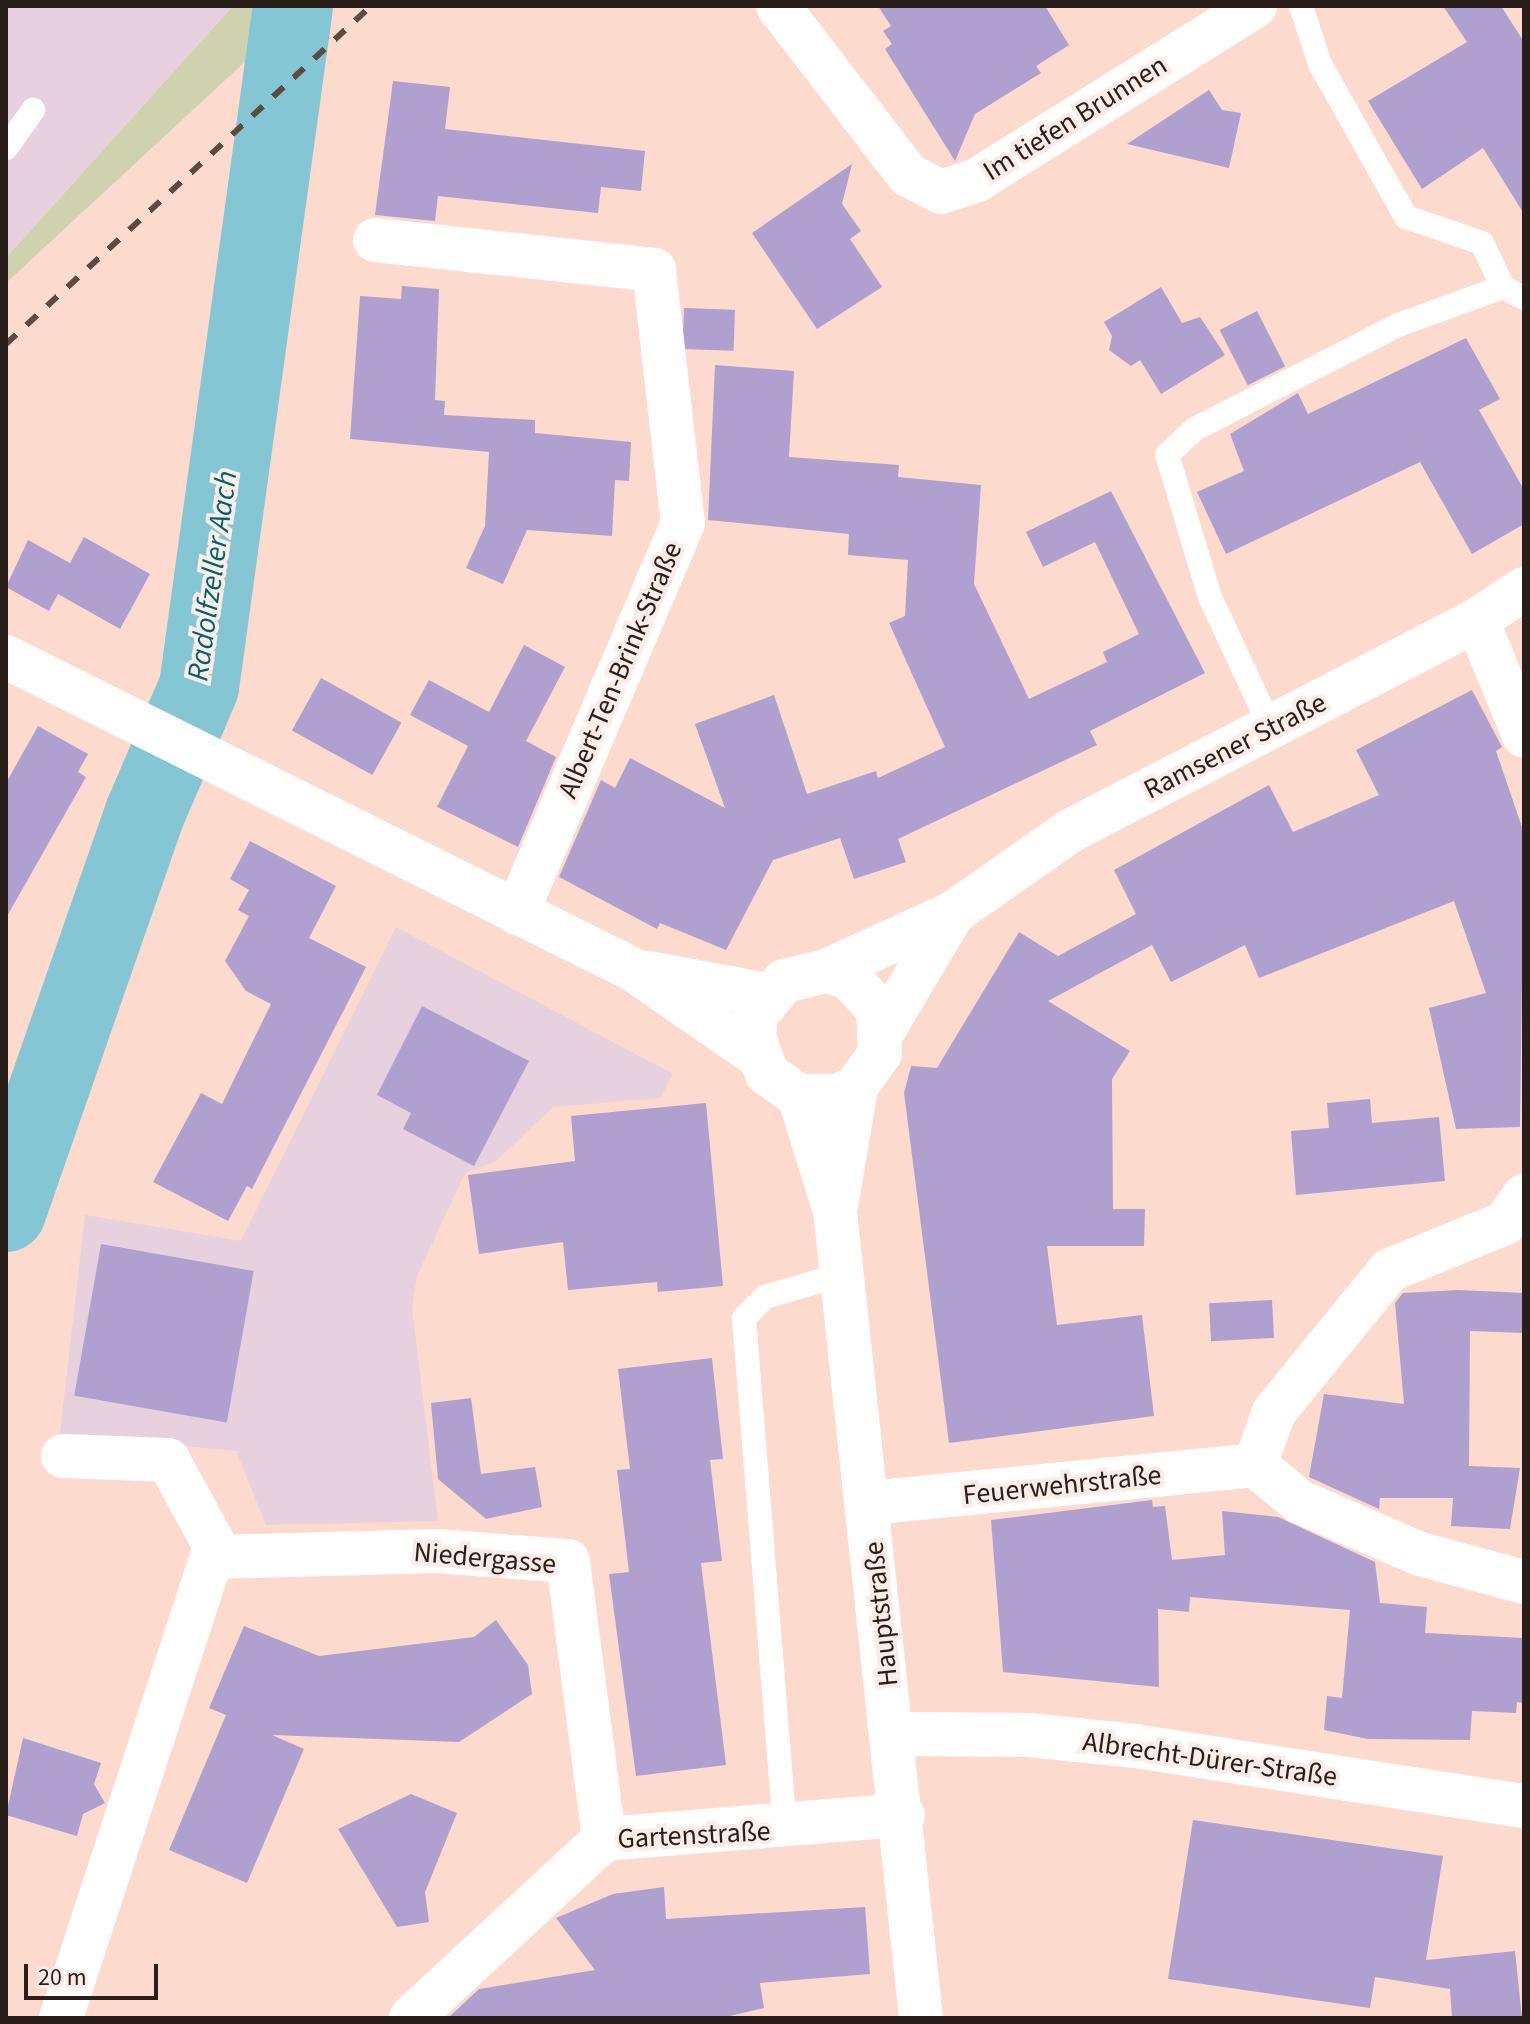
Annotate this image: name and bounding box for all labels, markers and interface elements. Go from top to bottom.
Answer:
street label: Im tiefen Brunnen [977,48,1173,188]
water label: Radolfzeller Aach [180,469,246,683]
street label: Albert-Ten-Brink-Straße [551,537,689,803]
street label: Ramsener Straße [1138,686,1332,806]
street label: Feuerwehrstraße [961,1458,1163,1512]
street label: Niedergasse [412,1535,558,1581]
street label: Hauptstraße [857,1540,905,1688]
street label: Albrecht-Dürer-Straße [1081,1725,1339,1793]
street label: Gartenstraße [617,1814,771,1856]
scale bar [28,1948,162,1998]
text: 20 m [38,1960,87,1995]

